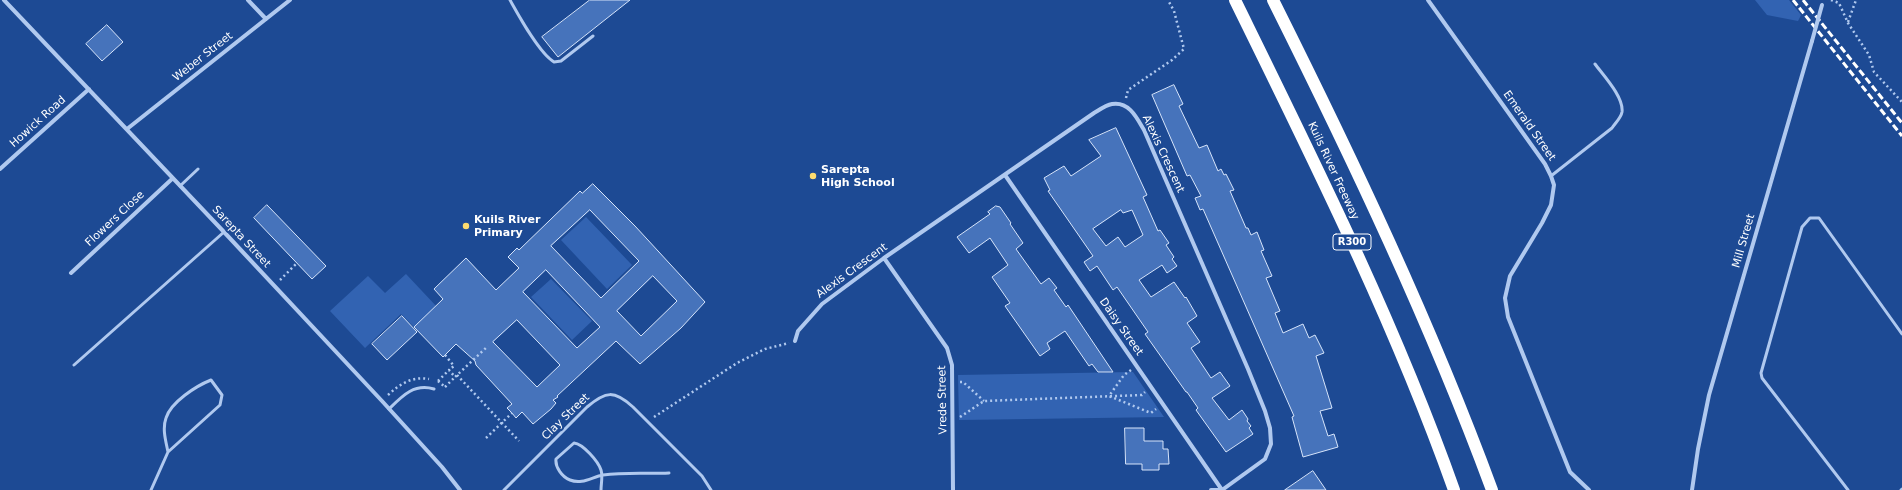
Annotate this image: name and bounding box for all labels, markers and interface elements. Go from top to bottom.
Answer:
street label: Weber Street [170,30,236,84]
street label: Emerald Street [1500,88,1558,164]
street label: Howick Road [7,93,69,151]
street label: Alexis Crescent [1139,113,1187,195]
street label: Kuils River Freeway [1305,120,1361,222]
place label: Sarepta High School [821,163,895,189]
marker: Sarepta High School [808,171,818,181]
street label: Flowers Close [83,188,147,250]
street label: Sarepta Street [209,203,273,271]
street label: Mill Street [1730,212,1758,270]
place label: Kuils River Primary [474,213,540,239]
marker: Kuils River Primary [461,221,471,231]
road number: R300 [1333,234,1371,250]
street label: Alexis Crescent [814,241,890,301]
street label: Daisy Street [1096,296,1146,358]
street label: Vrede Street [936,365,950,435]
street label: Clay Street [540,391,592,443]

